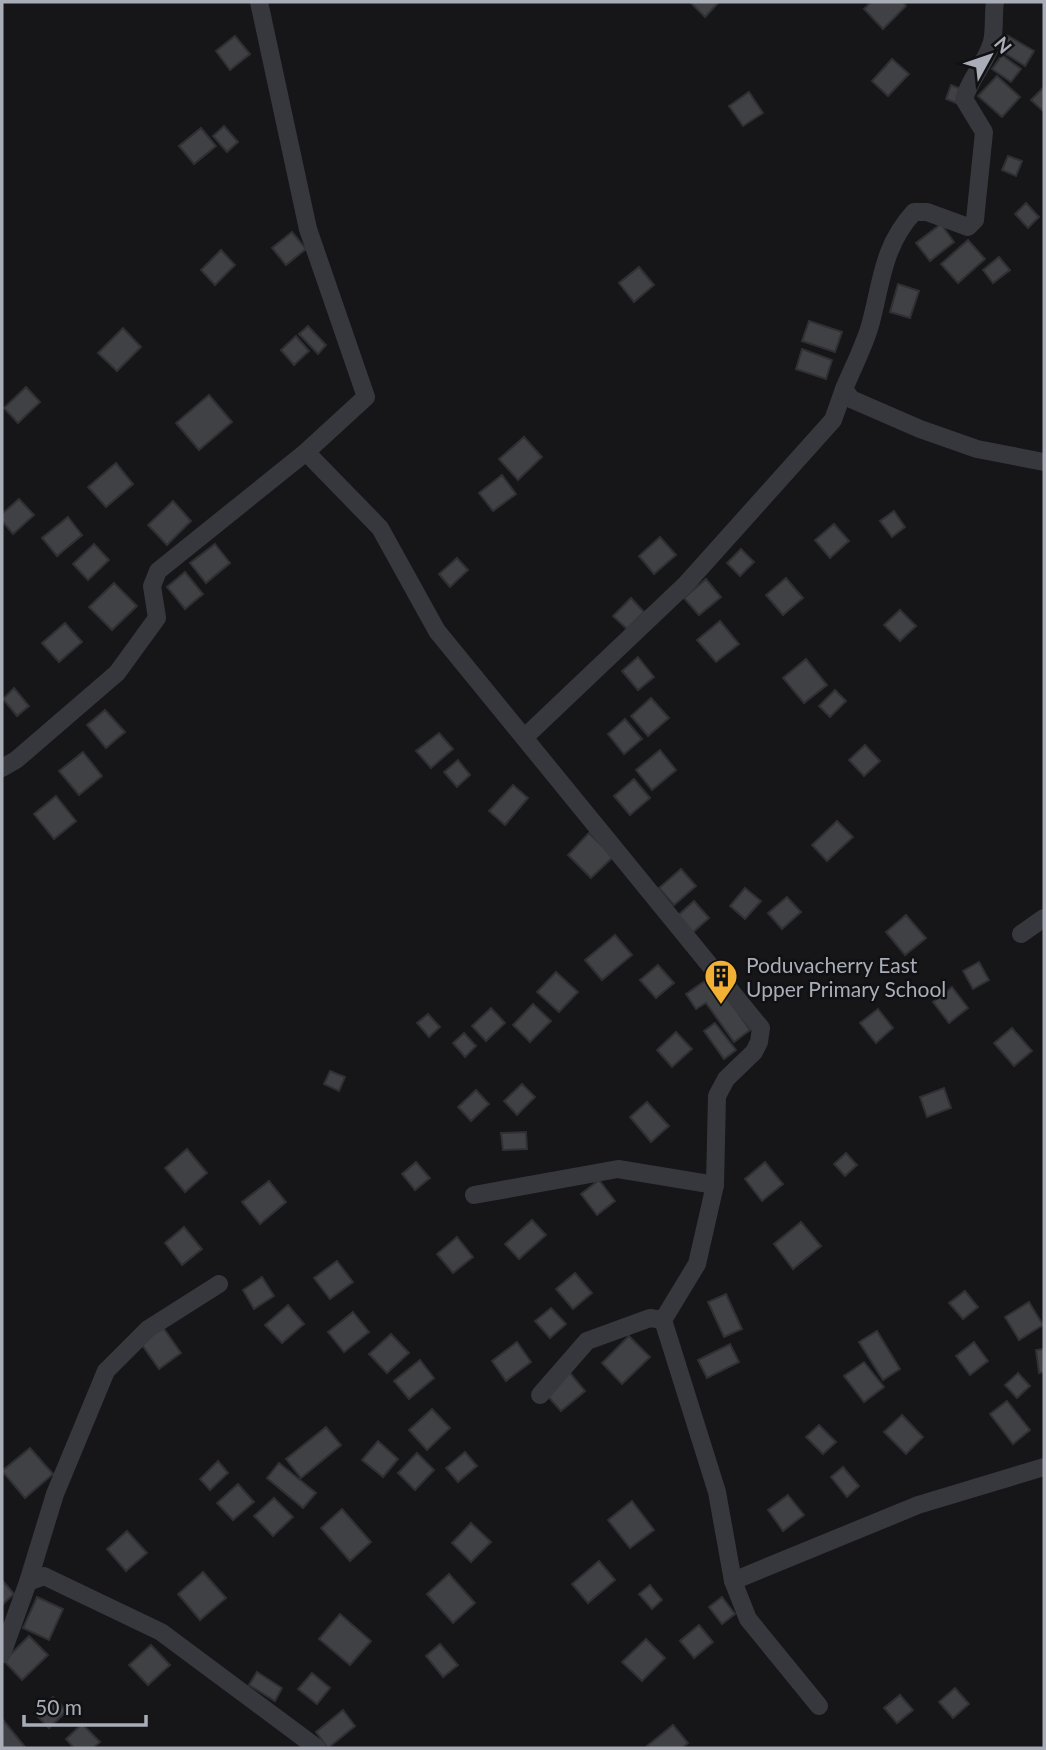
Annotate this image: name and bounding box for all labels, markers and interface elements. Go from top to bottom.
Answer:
north arrow [955,21,1025,91]
text: N [990,32,1017,58]
place label: Poduvacherry East Upper Primary School [746,952,946,1001]
building icon: Poduvacherry East Upper Primary School [702,957,740,1006]
scale bar [24,1684,147,1728]
text: 50 m [35,1694,82,1719]

